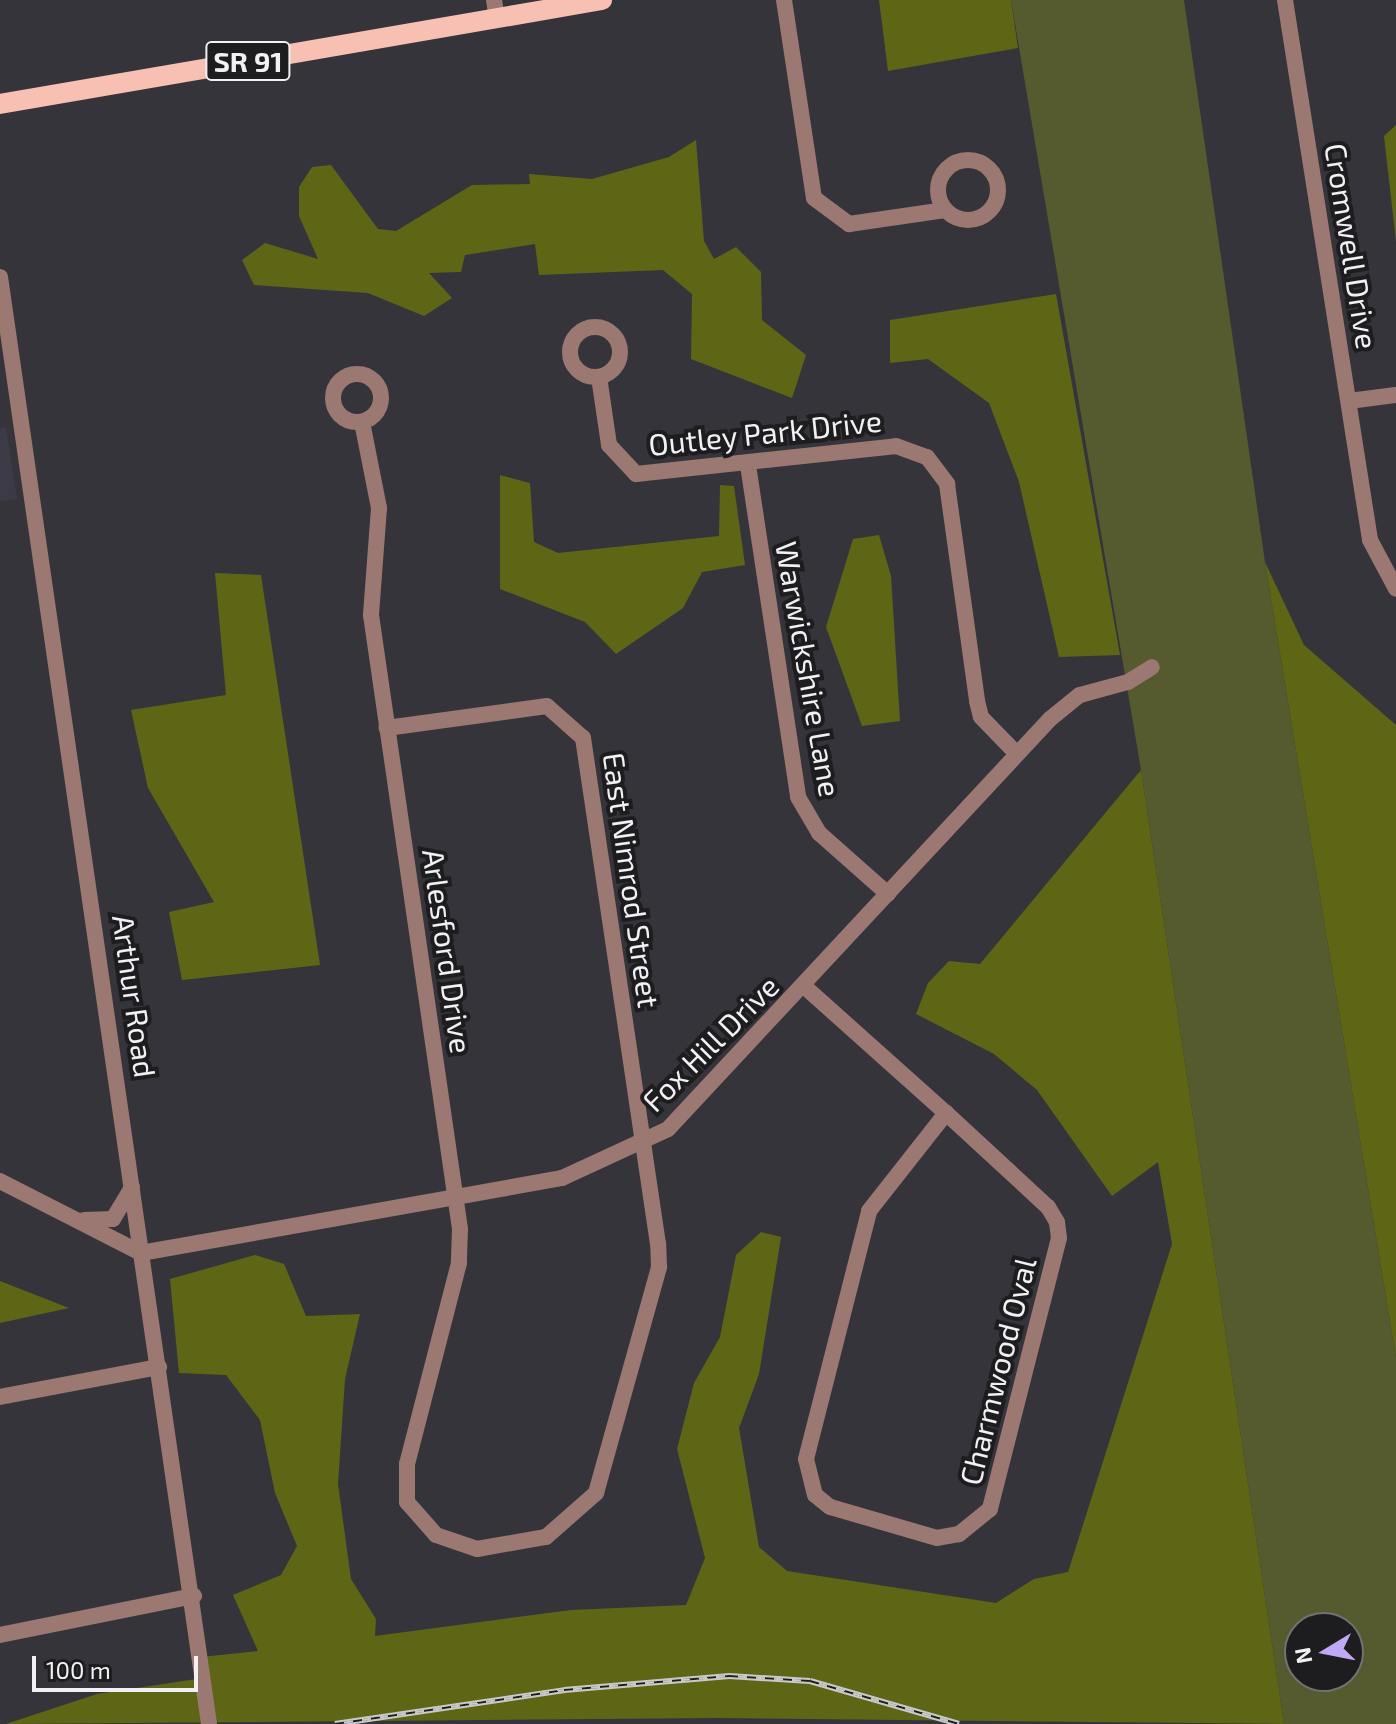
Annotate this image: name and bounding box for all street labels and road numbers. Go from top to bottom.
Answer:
road number: SR 91 [204,37,292,85]
street label: Cromwell Drive [1318,140,1386,352]
street label: Outley Park Drive [646,402,884,462]
street label: Warwickshire Lane [769,539,849,799]
street label: East Nimrod Street [596,750,668,1010]
street label: Arlesford Drive [416,847,480,1055]
street label: Arthur Road [106,912,164,1080]
street label: Fox Hill Drive [634,967,786,1119]
street label: Charmwood Oval [951,1254,1043,1488]

